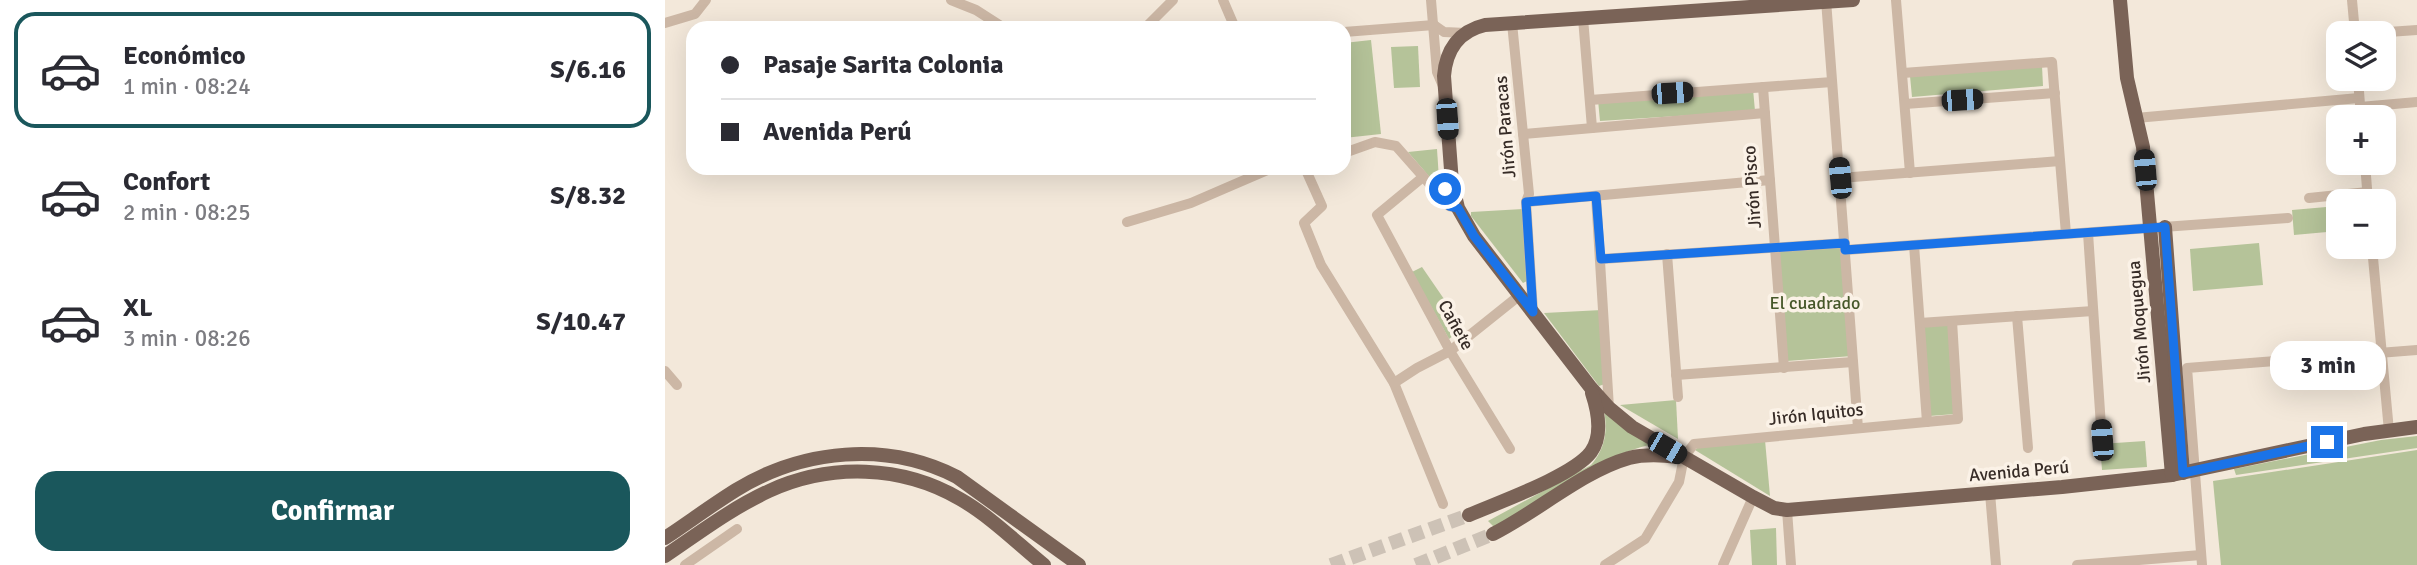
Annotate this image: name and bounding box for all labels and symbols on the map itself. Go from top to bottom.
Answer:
street label: Jirón Paracas [1490,75,1520,179]
car [1651,81,1694,105]
car [1941,88,1984,112]
car [1436,97,1459,141]
street label: Jirón Pisco [1738,145,1766,229]
car [2133,148,2158,192]
car [1828,156,1853,200]
route start [1429,173,1461,205]
street label: Jirón Moquegua [2123,260,2155,384]
park label: El cuadrado [1770,292,1860,314]
street label: Cañete [1433,296,1479,354]
callout: 3 min [2269,340,2385,390]
street label: Jirón Iquitos [1768,398,1865,430]
car [2091,418,2114,462]
route end [2311,426,2343,458]
car [1644,428,1691,468]
street label: Avenida Perú [1968,456,2070,486]

